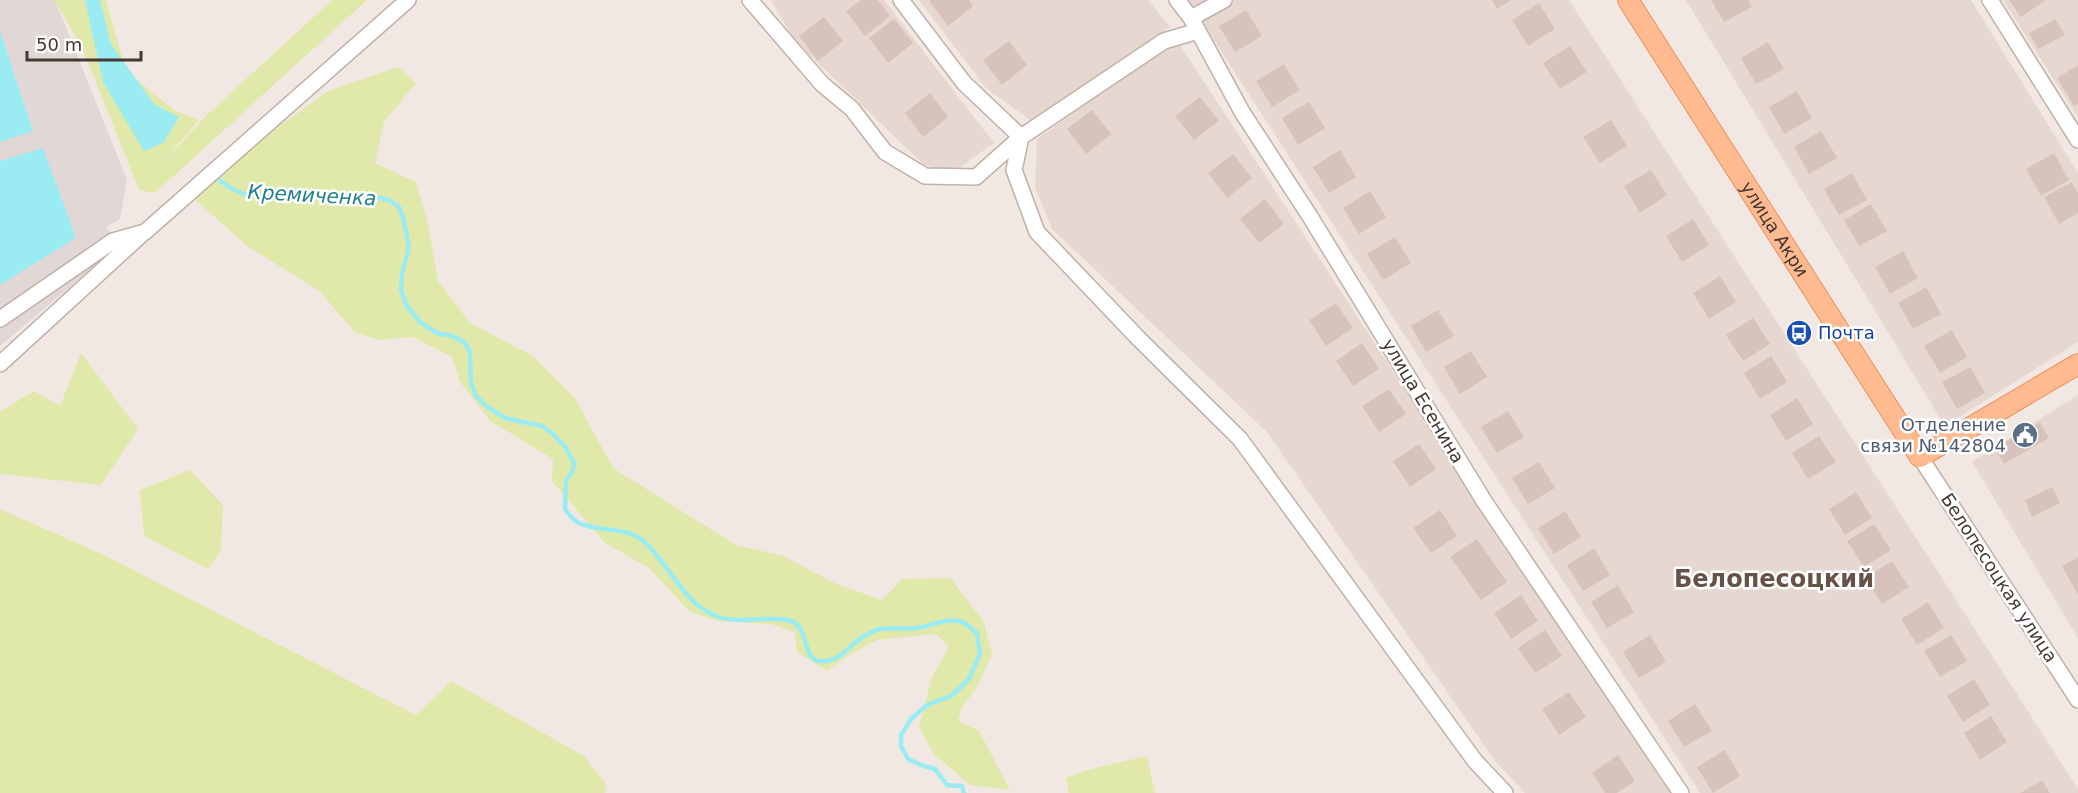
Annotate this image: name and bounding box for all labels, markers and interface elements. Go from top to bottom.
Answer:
scale bar [27,24,141,62]
text: 50 m [36,34,82,55]
street label: улица Акри [1737,177,1813,281]
water label: Кремиченка [247,180,377,210]
bus stop icon: Почта [1784,318,1814,348]
place label: Почта [1818,322,1875,343]
street label: улица Есенина [1378,335,1469,467]
place label: Отделение связи №142804 [1860,414,2006,456]
public building icon: Отделение связи №142804 [2010,420,2040,450]
street label: Белопесоцкая улица [1937,489,2062,666]
district label: Белопесоцкий [1674,565,1874,593]

